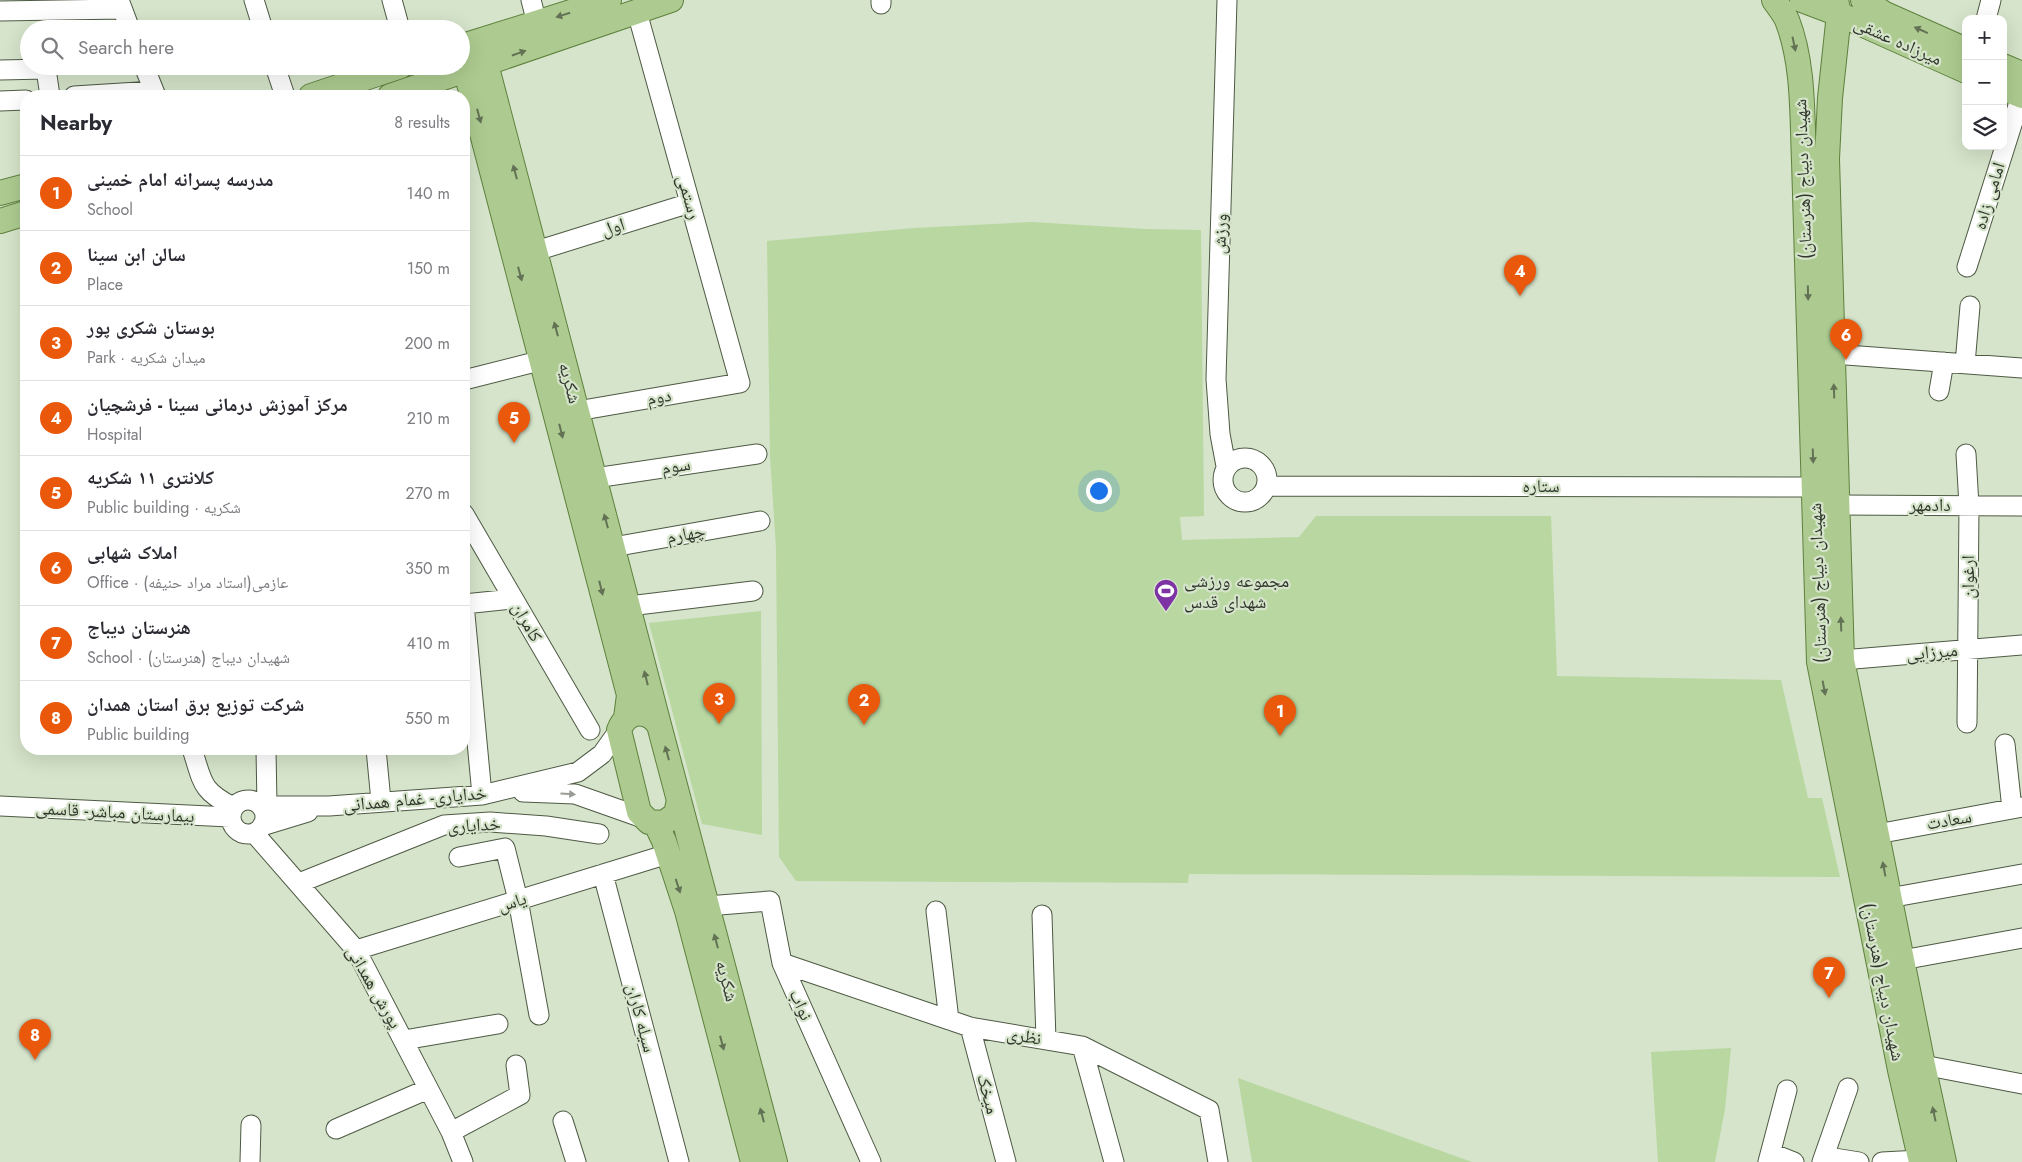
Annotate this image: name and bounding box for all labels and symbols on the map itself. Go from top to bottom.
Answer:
street label: میرزاده عشقی [1850,10,1946,72]
one-way arrow [555,11,570,19]
one-way arrow [1914,26,1928,34]
one-way arrow [1790,36,1798,51]
one-way arrow [512,48,527,56]
street label: شهیدان دیباج (هنرستان) [1787,98,1819,260]
one-way arrow [475,109,483,124]
street label: امامی زاده [1966,159,2012,233]
one-way arrow [511,165,519,180]
street label: رستمی [670,172,708,222]
street label: اول [598,211,628,243]
street label: ورزش [1206,213,1234,255]
pin: 4 [1504,255,1536,296]
one-way arrow [516,266,524,281]
one-way arrow [1804,286,1812,302]
pin: 6 [1830,319,1862,360]
one-way arrow [552,322,560,337]
street label: شکریه [552,359,588,407]
street label: دوم [645,382,673,412]
one-way arrow [1830,383,1838,399]
pin: 5 [498,402,530,443]
one-way arrow [557,423,565,438]
one-way arrow [1809,448,1817,464]
street label: سوم [660,451,692,481]
street label: ستاره [1522,473,1560,499]
your location [1086,478,1112,504]
street label: دادمهر [1908,492,1951,518]
street label: شهیدان دیباج (هنرستان) [1802,502,1834,664]
one-way arrow [602,513,610,528]
street label: چهارم [665,518,707,550]
street label: ارغوان [1955,555,1981,599]
place label: مجموعه ورزشی شهدای قدس [1184,568,1289,615]
sports icon: مجموعه ورزشی شهدای قدس [1153,578,1179,612]
one-way arrow [598,581,606,596]
street label: کامران [505,597,549,647]
one-way arrow [1837,615,1845,631]
street label: میرزایی [1905,637,1959,667]
one-way arrow [642,671,650,686]
one-way arrow [1821,680,1829,696]
pin: 3 [703,683,735,724]
pin: 2 [848,684,880,725]
pin: 1 [1264,695,1296,736]
one-way arrow [663,745,671,760]
street label: خدایاری- غمام همدانی [342,780,488,818]
one-way arrow [560,791,576,799]
street label: بیمارستان مباشر- قاسمی [35,795,195,829]
street label: سعادت [1924,803,1974,837]
street label: خدایاری [447,811,501,839]
one-way arrow [1880,862,1888,877]
one-way arrow [675,879,683,894]
street label: یاس [494,885,530,919]
street label: شهیدان دیباج (هنرستان) [1855,901,1911,1063]
one-way arrow [712,933,720,948]
street label: پورش همدانی [340,941,408,1033]
street label: شکریه [709,957,745,1005]
pin: 7 [1813,957,1845,998]
street label: سیله کاران [619,981,663,1055]
street label: نواب [783,985,819,1025]
pin: 8 [19,1019,51,1060]
street label: نظری [1005,1020,1043,1052]
one-way arrow [718,1035,726,1050]
street label: میخک [970,1071,1006,1117]
one-way arrow [758,1107,766,1122]
one-way arrow [1930,1107,1938,1122]

